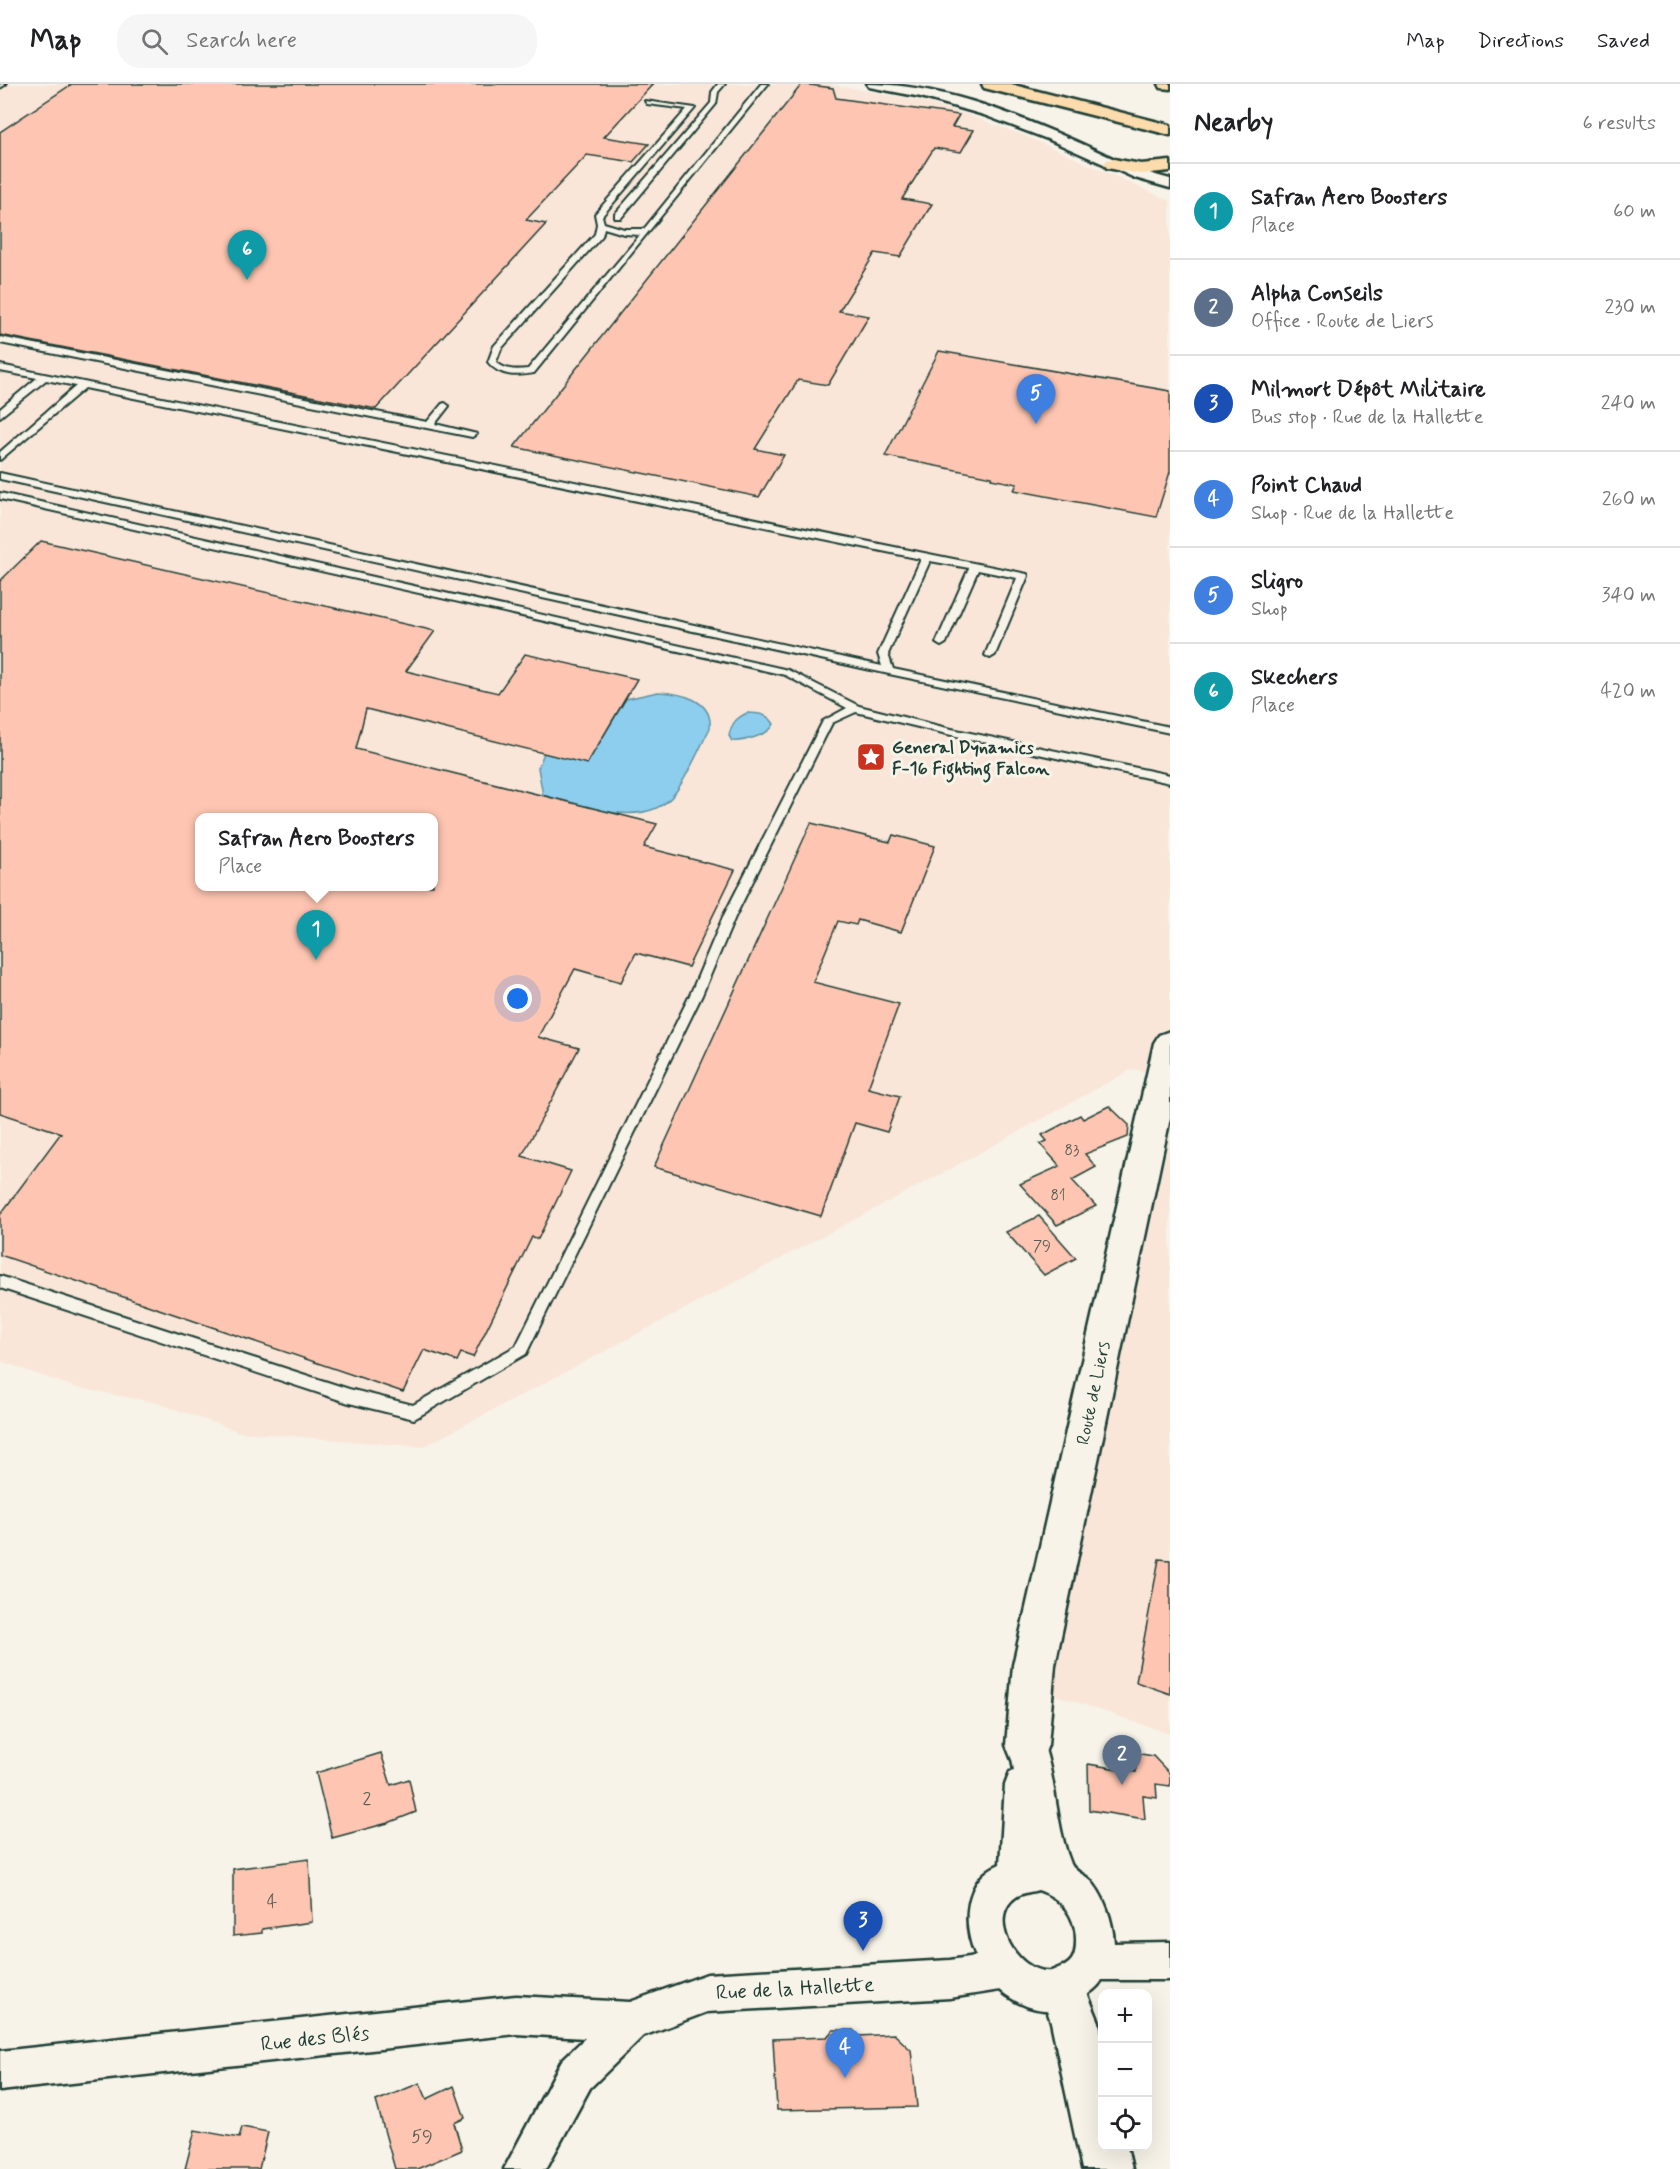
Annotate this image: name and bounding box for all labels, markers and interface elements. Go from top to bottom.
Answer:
search box [117,14,537,68]
text: Map [30,23,81,60]
icon: search [138,25,171,58]
text: Search here [186,27,297,55]
text: Map [1406,27,1445,55]
text: Directions [1478,27,1564,55]
text: Saved [1597,27,1650,55]
text: Nearby [1194,106,1273,140]
text: 6 results [1583,110,1656,137]
text: Safran Aero Boosters [1251,184,1447,212]
text: 1 [1209,198,1218,225]
text: 60 m [1613,198,1656,225]
text: Place [1251,212,1295,239]
pin: 6 [228,230,266,280]
text: Alpha Conseils [1251,280,1383,308]
text: 2 [1209,294,1218,321]
text: 230 m [1604,294,1656,321]
text: Office · Route de Liers [1251,308,1434,335]
pin: 5 [1016,374,1056,424]
text: Milmort Dépôt Militaire [1251,376,1486,404]
text: 3 [1209,390,1218,417]
text: 240 m [1601,390,1656,417]
text: Bus stop · Rue de la Hallette [1251,404,1484,431]
text: Point Chaud [1251,472,1362,500]
text: 4 [1208,486,1219,513]
text: 260 m [1602,486,1656,513]
text: Shop · Rue de la Hallette [1251,500,1454,527]
text: Sligro [1251,568,1303,596]
text: 5 [1208,582,1220,609]
text: 340 m [1601,582,1656,609]
text: Shop [1251,596,1288,623]
text: Skechers [1251,664,1338,692]
text: 6 [1208,678,1219,705]
text: 420 m [1600,678,1656,705]
text: Place [1251,692,1295,719]
place label: General Dynamics F-16 Fighting Falcon [892,736,1050,783]
place icon: General Dynamics F-16 Fighting Falcon [855,741,887,773]
popup [195,813,438,891]
text: Safran Aero Boosters [218,825,415,853]
text: Place [218,853,262,880]
pin: 1 [296,910,336,960]
your location [503,984,532,1013]
house number: 83 [1065,1141,1079,1161]
house number: 81 [1051,1186,1065,1206]
house number: 79 [1033,1237,1051,1257]
street label: Route de Liers [1071,1339,1117,1447]
pin: 2 [1102,1736,1142,1785]
house number: 2 [363,1787,372,1811]
house number: 4 [267,1890,277,1914]
pin: 3 [844,1902,882,1951]
street label: Rue de la Hallette [715,1971,875,2007]
map controls [1098,1989,1152,2151]
button: + [1098,1989,1152,2043]
street label: Rue des Blés [259,2019,371,2059]
pin: 4 [826,2028,864,2078]
button: − [1098,2043,1152,2097]
button: locate [1098,2097,1152,2151]
house number: 59 [411,2125,433,2149]

